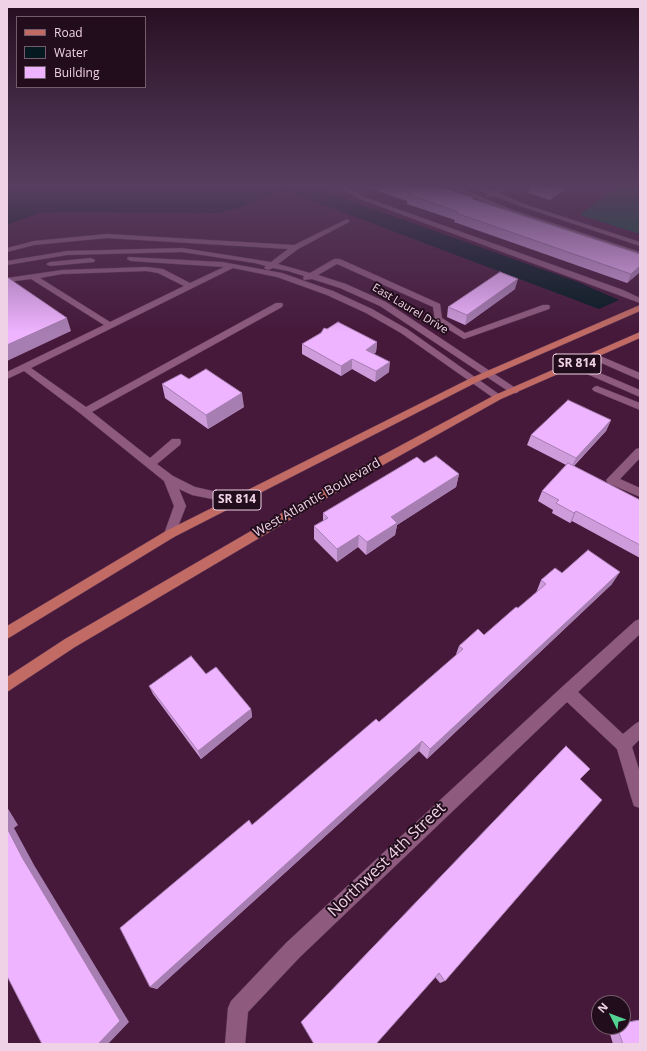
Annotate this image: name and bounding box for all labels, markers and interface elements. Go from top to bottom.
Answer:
legend [16,16,146,88]
text: Road [54,24,83,41]
text: Water [54,44,88,61]
text: Building [54,64,99,81]
street label: East Laurel Drive [370,281,450,337]
road number: SR 814 [553,354,601,374]
street label: West Atlantic Boulevard [251,455,383,541]
road number: SR 814 [213,490,261,510]
street label: Northwest 4th Street [324,799,450,921]
north arrow [591,995,631,1035]
text: N [594,999,611,1016]

